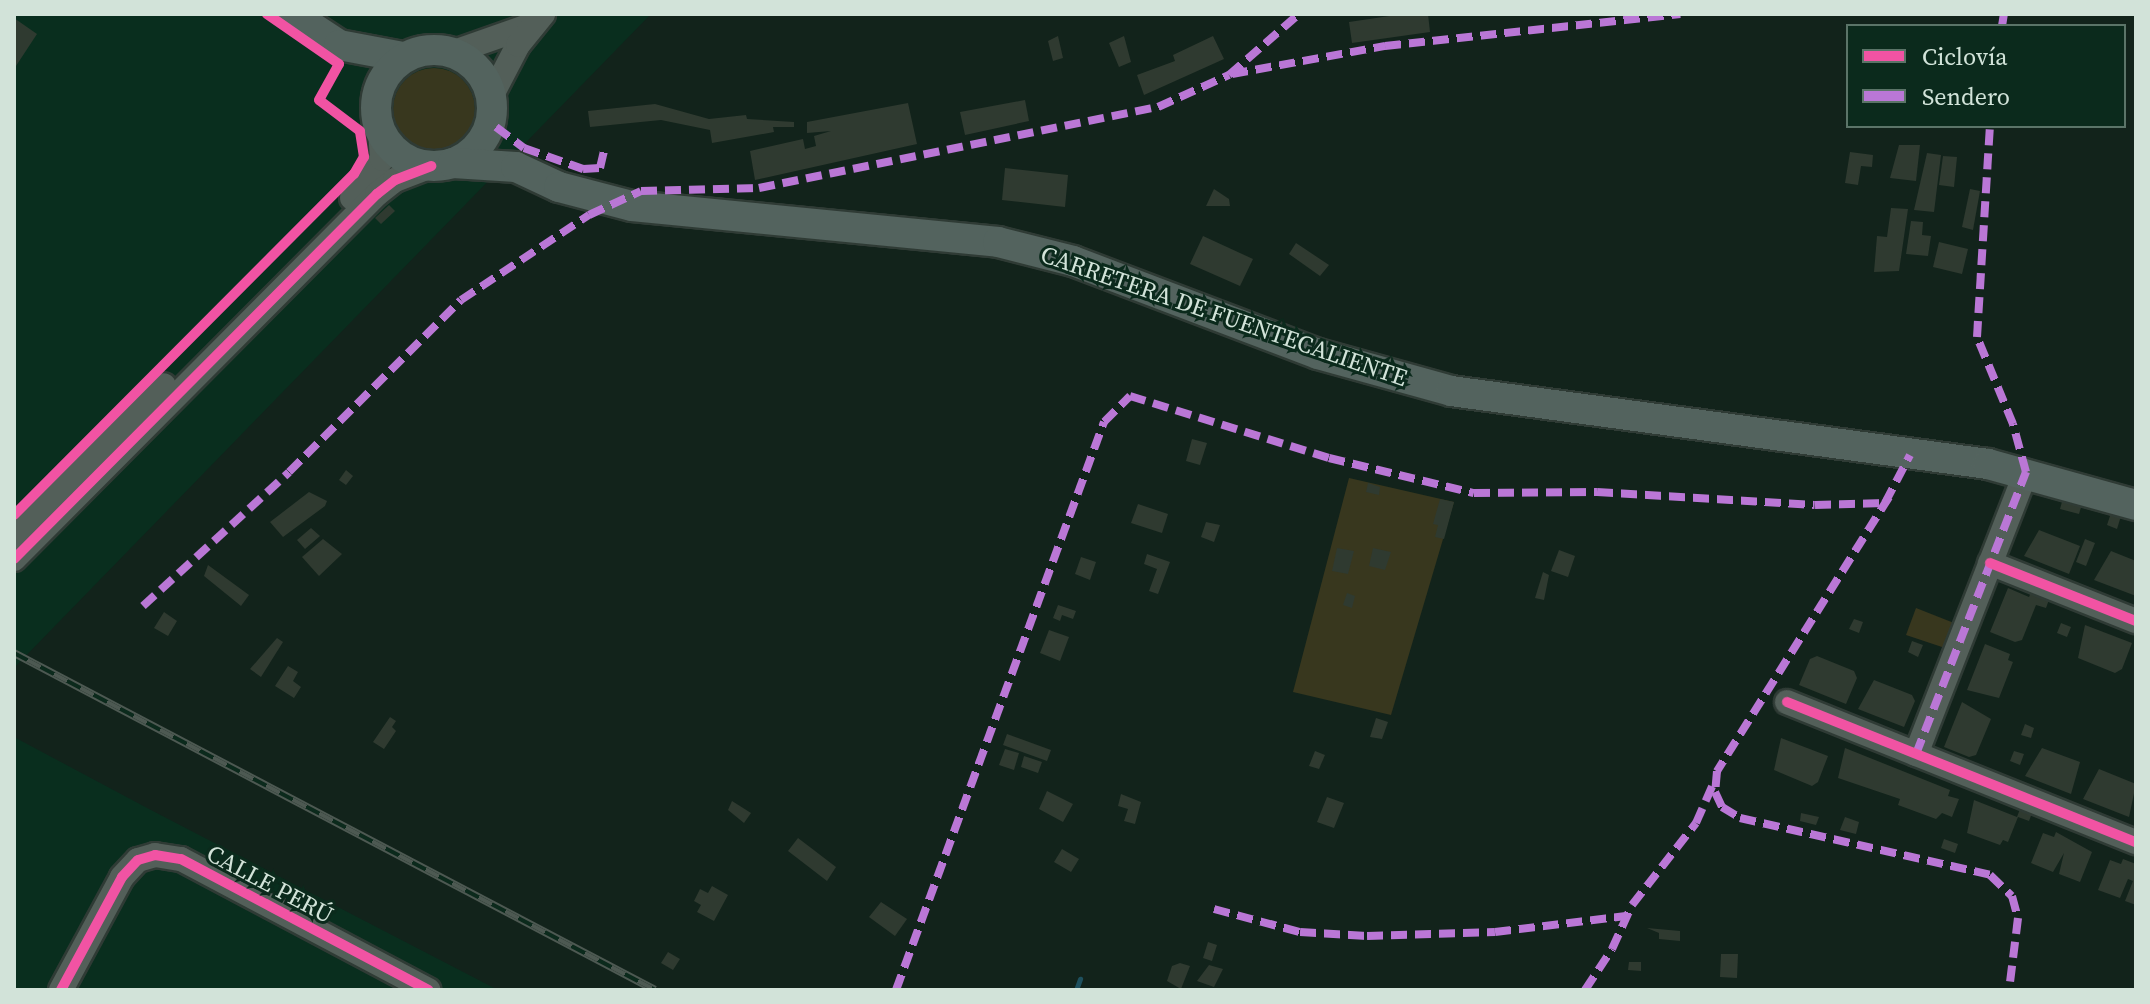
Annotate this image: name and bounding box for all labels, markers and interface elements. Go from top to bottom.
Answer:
legend [1846,24,2126,128]
text: Ciclovía [1922,40,2008,73]
text: Sendero [1922,80,2010,113]
street label: CARRETERA DE FUENTECALIENTE [1037,240,1411,392]
street label: CALLE PERÚ [202,839,338,929]

